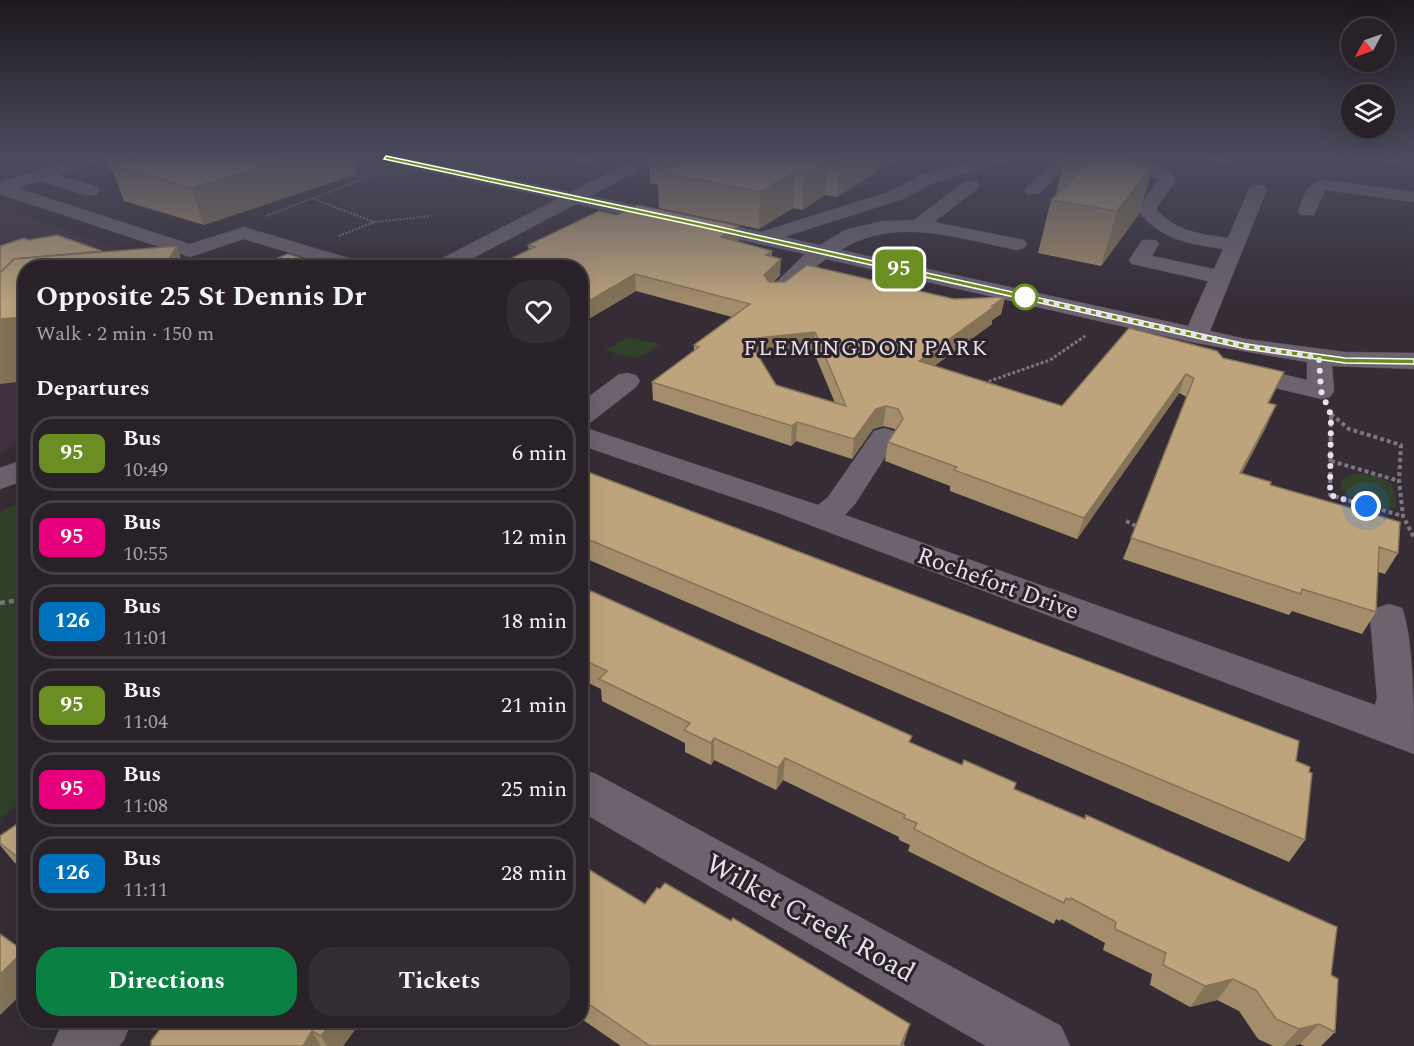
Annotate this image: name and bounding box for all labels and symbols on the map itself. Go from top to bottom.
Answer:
north arrow [1341,18,1395,72]
line badge: 95 [872,250,926,288]
unlabelled marker [1012,284,1038,310]
district label: FLEMINGDON PARK [743,332,989,365]
your location [1351,491,1381,521]
street label: Rochefort Drive [912,538,1084,630]
street label: Wilket Creek Road [698,843,923,994]

